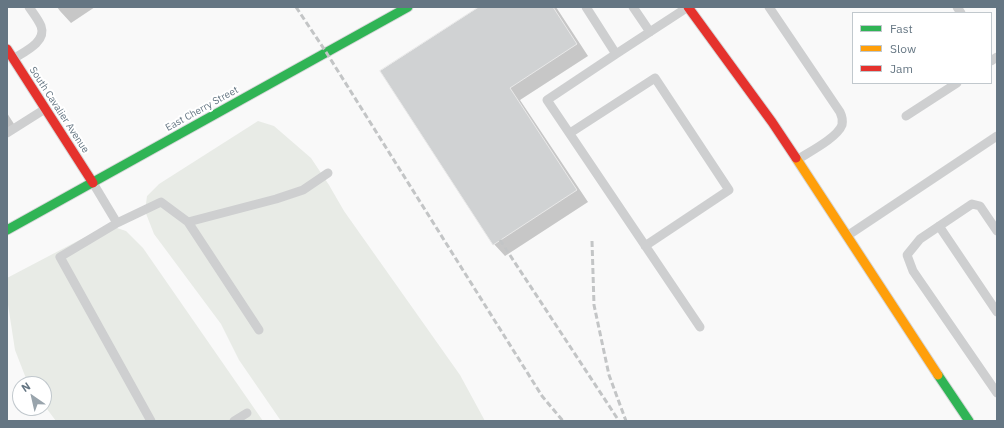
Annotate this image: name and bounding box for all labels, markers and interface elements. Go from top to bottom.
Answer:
legend [852,12,992,84]
text: Fast [890,21,913,36]
text: Slow [890,41,916,56]
text: Jam [890,61,913,76]
street label: South Cavalier Avenue [27,65,91,155]
street label: East Cherry Street [163,84,241,134]
north arrow [12,376,52,416]
text: N [19,379,33,395]

